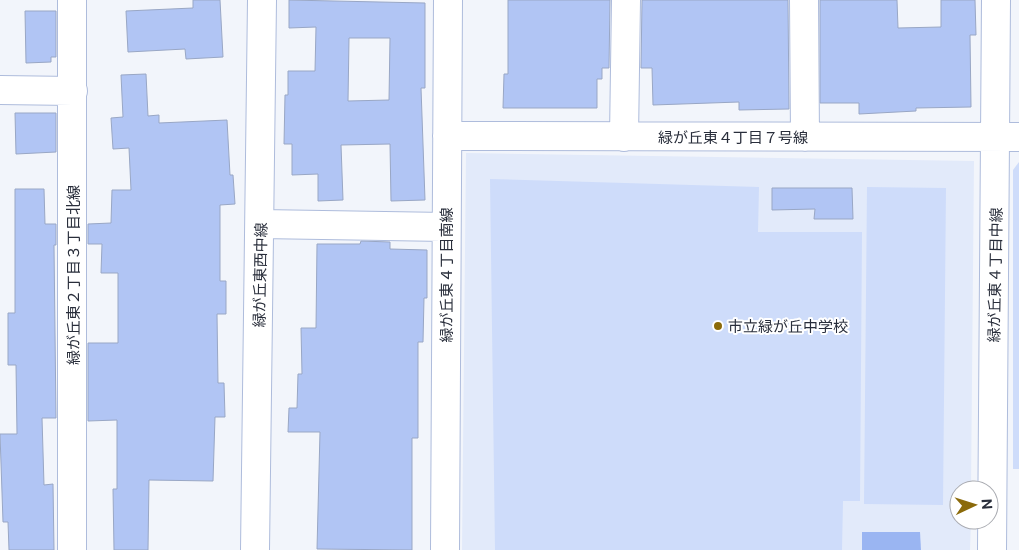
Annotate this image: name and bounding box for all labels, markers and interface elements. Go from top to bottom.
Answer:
street label: 緑が丘東４丁目７号線 [658,129,808,146]
street label: 緑が丘東２丁目３丁目北線 [65,185,82,365]
street label: 緑が丘東４丁目南線 [438,207,455,343]
street label: 緑が丘東４丁目中線 [985,207,1005,343]
street label: 緑が丘東西中線 [251,222,269,328]
place label: 市立緑が丘中学校 [728,318,848,335]
marker: 市立緑が丘中学校 [712,320,724,332]
north arrow [949,480,999,530]
text: N [979,498,995,510]

